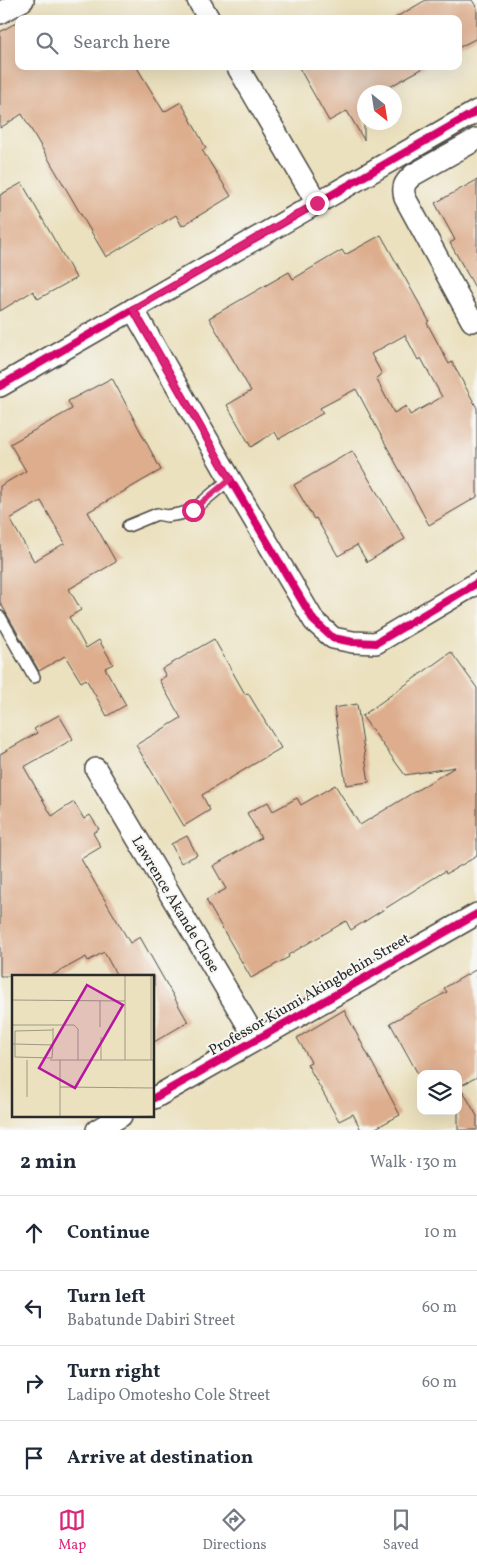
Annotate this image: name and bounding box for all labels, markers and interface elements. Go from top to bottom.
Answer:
search box [15,15,462,70]
icon: search [33,29,61,57]
text: Search here [73,30,170,56]
north arrow [357,85,402,130]
route end [306,192,329,215]
route start [182,499,205,522]
street label: Lawrence Akande Close [126,833,224,977]
street label: Professor Kiumi Akingbehin Street [205,929,414,1062]
inset map [12,975,155,1118]
map controls [417,1070,462,1115]
button: layers [417,1070,462,1115]
text: 2 min [20,1148,77,1177]
text: Walk · 130 m [370,1152,457,1174]
icon: ahead [20,1219,48,1247]
text: Continue [67,1220,150,1246]
text: 10 m [424,1222,457,1244]
text: Turn left [67,1284,146,1310]
icon: left [20,1294,48,1322]
text: 60 m [422,1297,457,1319]
text: Babatunde Dabiri Street [67,1310,235,1332]
text: Turn right [67,1359,160,1385]
icon: right [20,1369,48,1397]
text: 60 m [422,1372,457,1394]
text: Ladipo Omotesho Cole Street [67,1385,270,1407]
icon: arrive [20,1444,48,1472]
text: Arrive at destination [67,1445,253,1471]
tab: Map [58,1506,86,1555]
tab: Directions [202,1506,267,1555]
tab: Saved [383,1506,419,1555]

